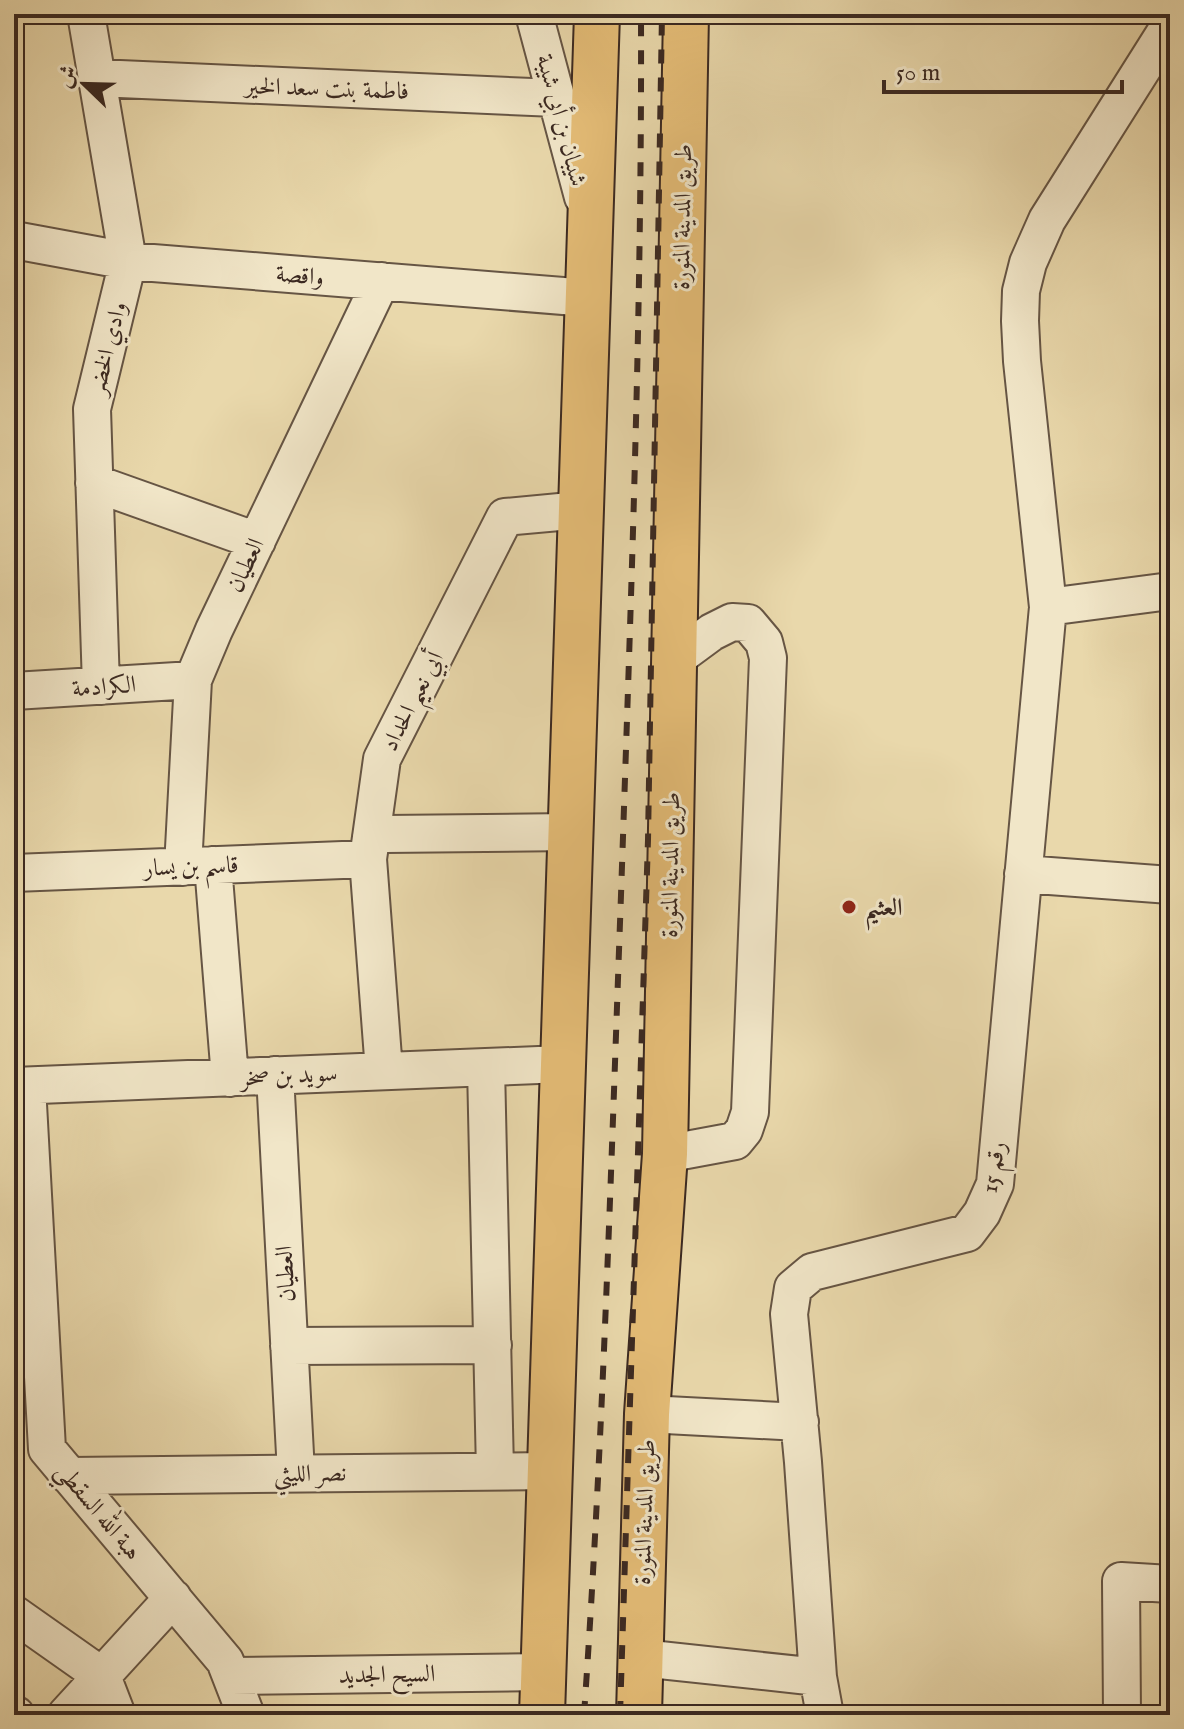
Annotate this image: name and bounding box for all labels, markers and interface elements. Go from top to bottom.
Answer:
north arrow [44,44,124,124]
scale bar [884,44,1122,94]
street label: شيبان بن أبي شيبة [526,50,596,191]
text: 50 m [896,58,940,89]
text: ش [50,61,85,92]
street label: فاطمة بنت سعد الخير [241,71,410,108]
street label: طريق المدينة المنورة [667,144,700,290]
street label: واقصة [274,259,325,294]
street label: وادي الخضر [81,299,137,402]
street label: العطيان [220,533,272,598]
street label: أبي نعيم الحداد [372,645,458,760]
street label: الكرادمة [71,670,137,705]
street label: طريق المدينة المنورة [655,792,688,938]
street label: قاسم بن يسار [141,850,239,892]
place label: العثيم [865,893,903,931]
marker: العثيم [840,898,858,916]
street label: سويد بن صخر [237,1058,338,1095]
street label: رقم 15 [975,1139,1019,1196]
street label: العطيان [270,1245,303,1303]
street label: طريق المدينة المنورة [627,1439,664,1586]
street label: هبة الله السقطي [43,1453,152,1571]
street label: نصر الليثي [273,1458,347,1496]
street label: السيح الجديد [338,1659,436,1696]

